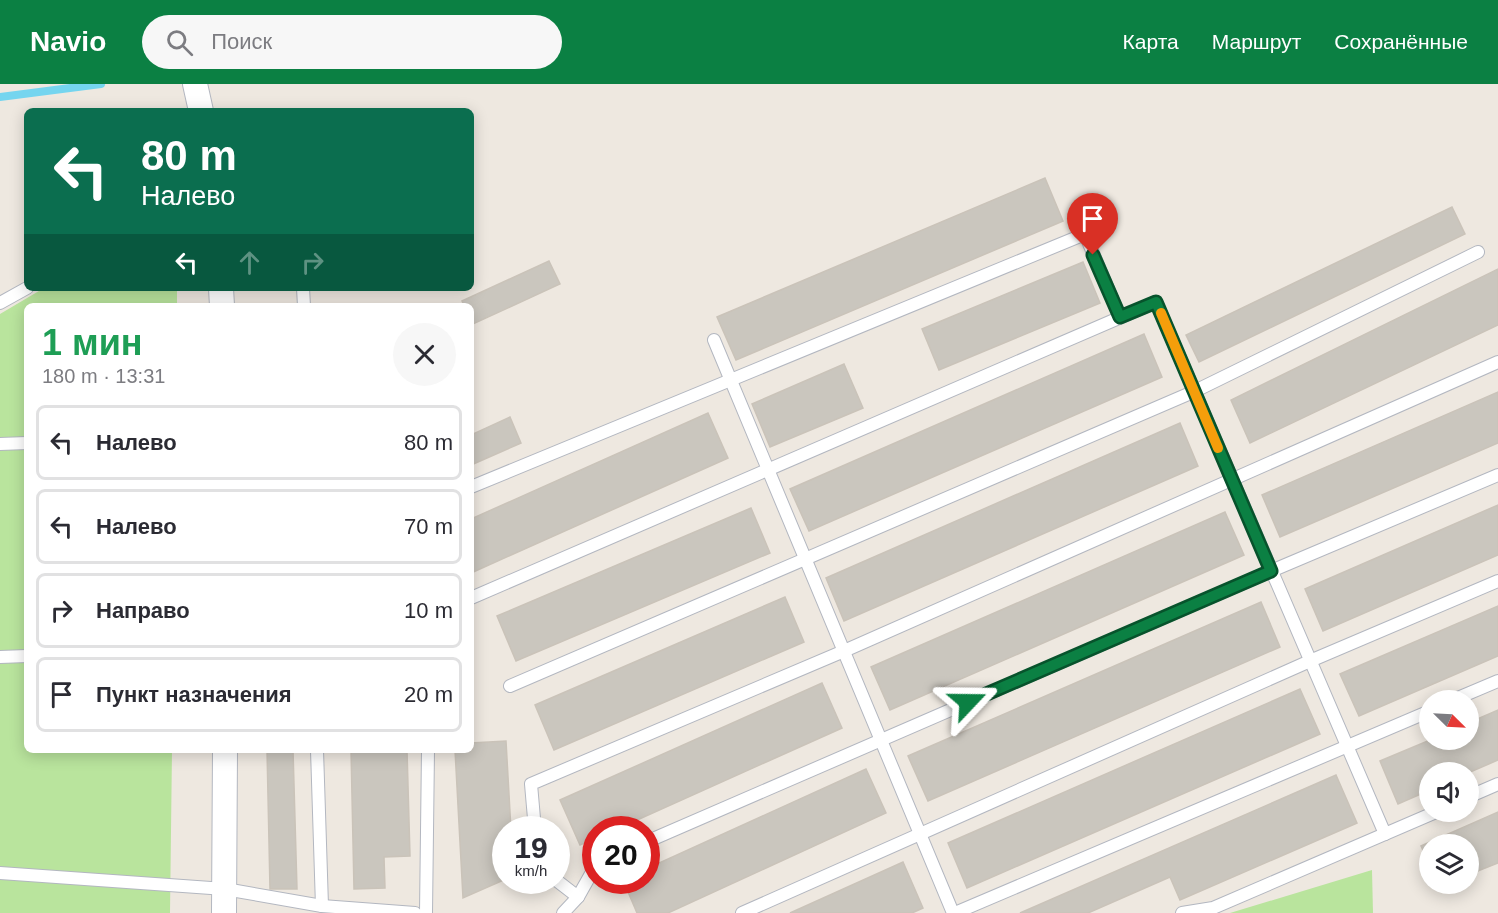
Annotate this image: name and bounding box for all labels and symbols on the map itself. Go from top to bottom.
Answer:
pin [1067,193,1118,255]
position arrow [936,670,1000,734]
north arrow [1419,690,1479,750]
speed limit sign: 20 [582,816,660,894]

